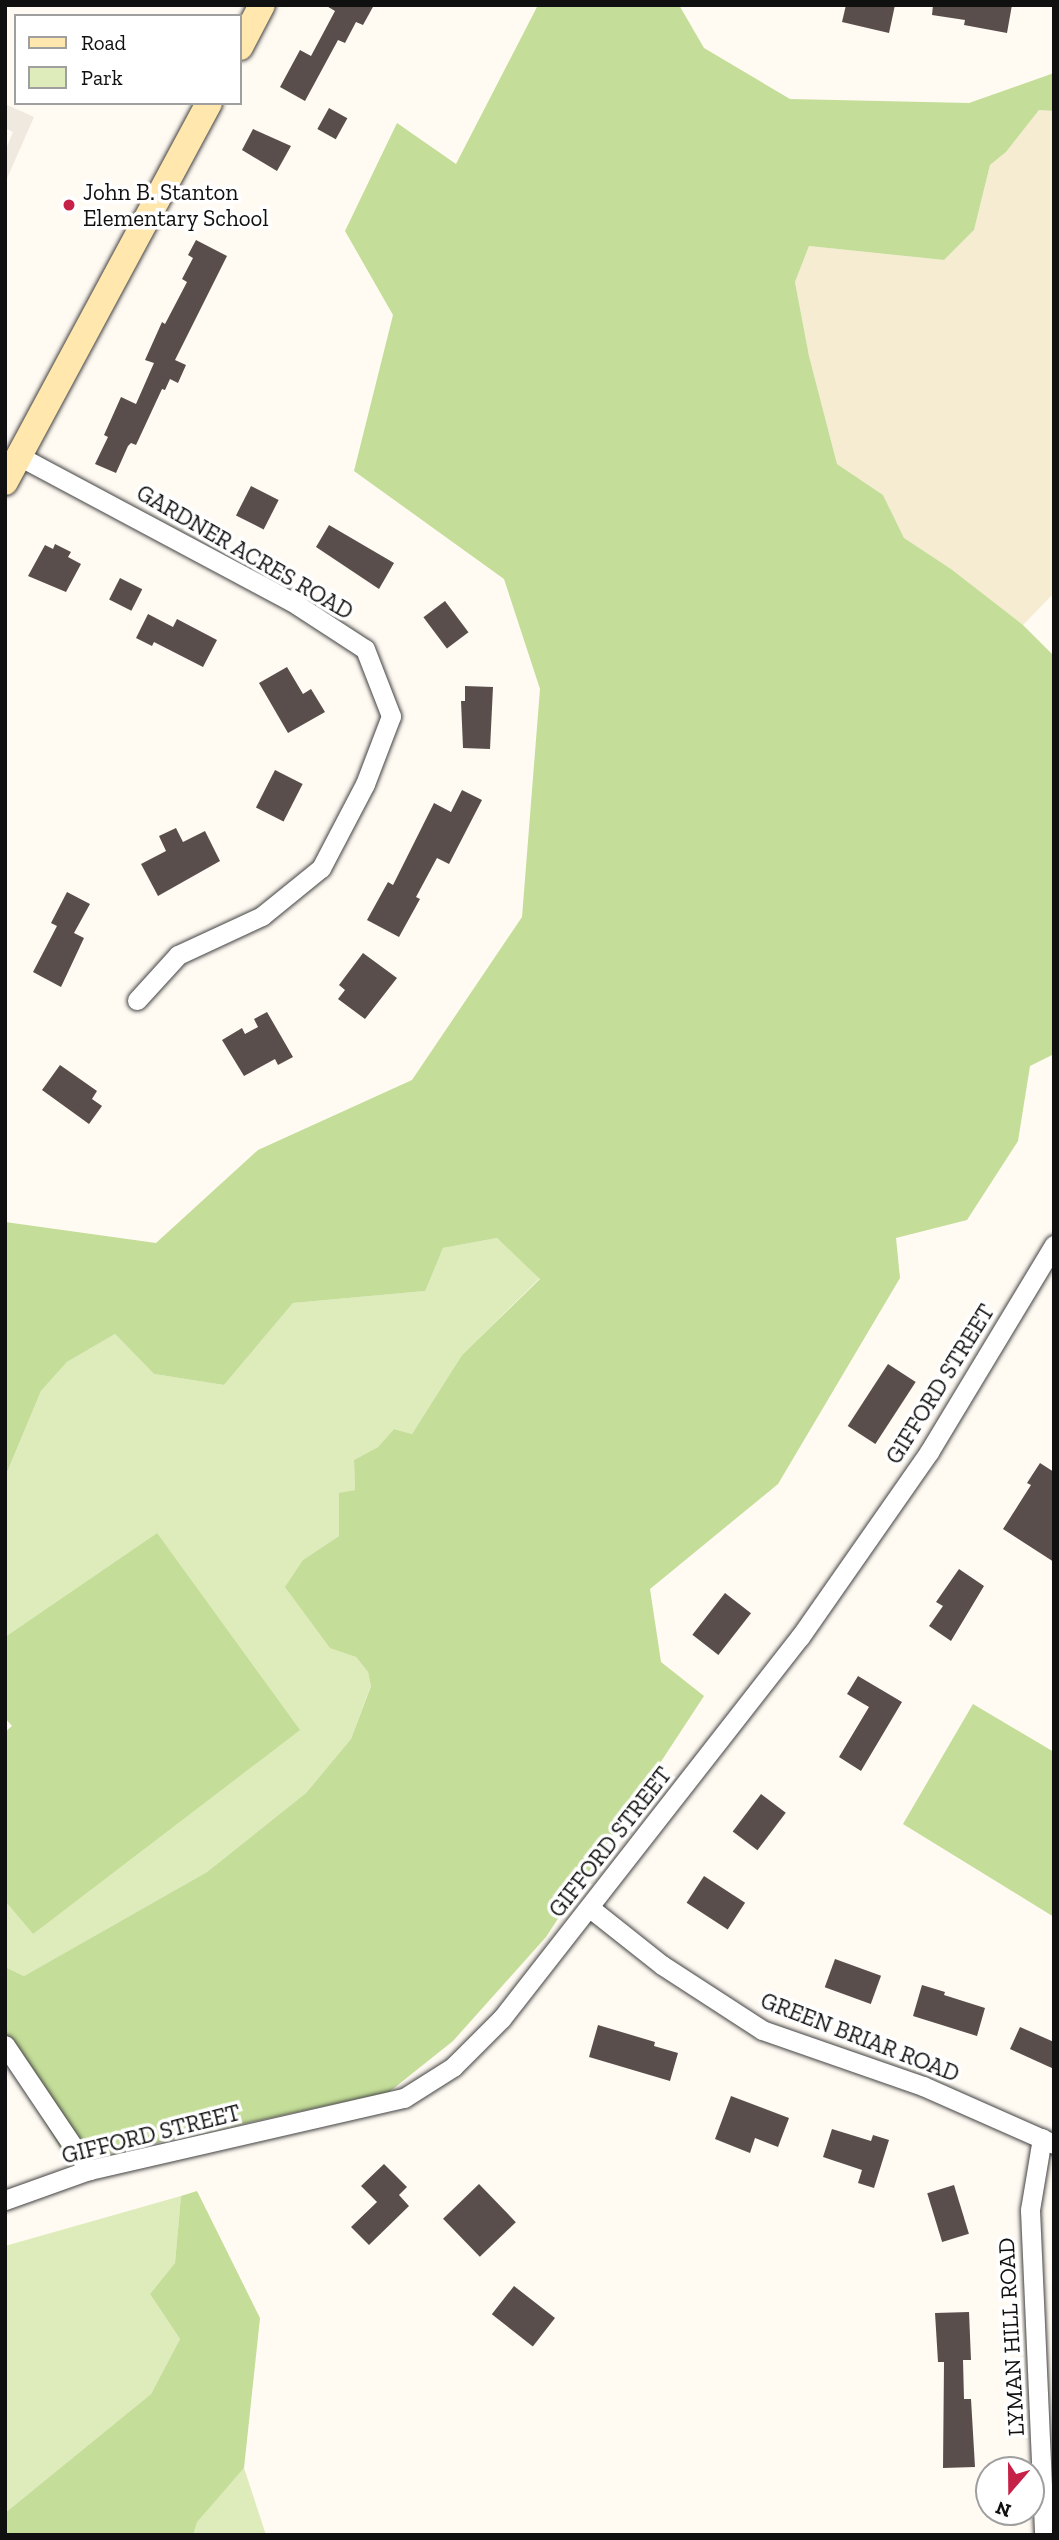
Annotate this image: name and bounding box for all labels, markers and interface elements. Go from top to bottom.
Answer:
legend [14,14,242,105]
text: Road [81,30,126,55]
text: Park [81,65,123,90]
place label: John B. Stanton Elementary School [83,178,269,232]
marker: John B. Stanton Elementary School [61,197,77,213]
street label: GARDNER ACRES ROAD [131,478,359,626]
street label: GIFFORD STREET [880,1299,1000,1469]
street label: GIFFORD STREET [543,1761,677,1923]
street label: GREEN BRIAR ROAD [757,1986,963,2088]
street label: GIFFORD STREET [59,2098,243,2170]
street label: LYMAN HILL ROAD [992,2237,1030,2437]
north arrow [975,2456,1045,2526]
text: N [993,2496,1014,2523]

